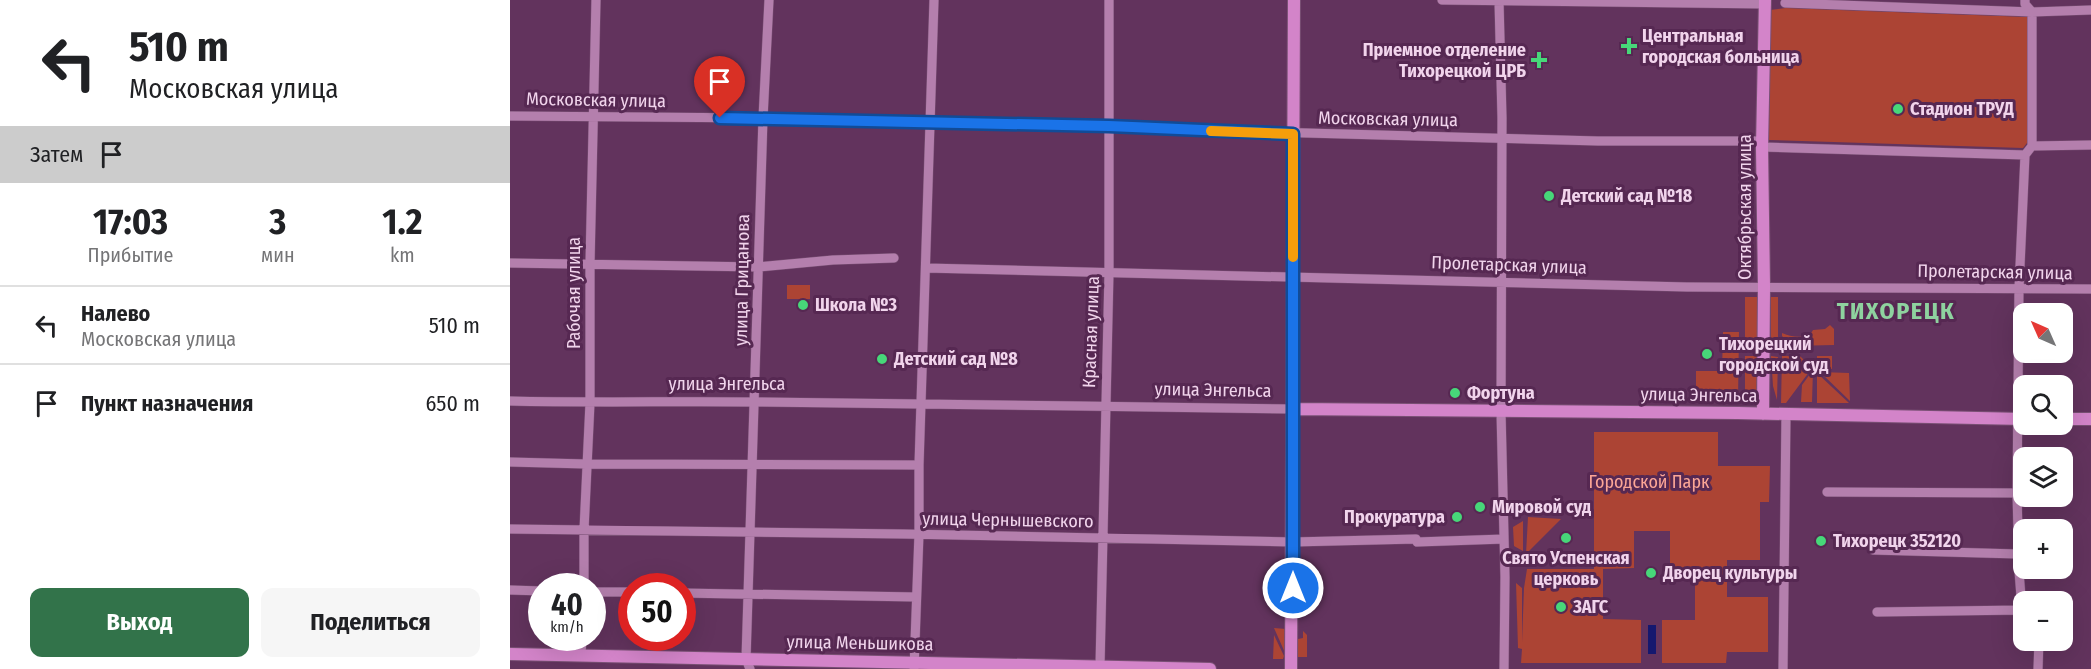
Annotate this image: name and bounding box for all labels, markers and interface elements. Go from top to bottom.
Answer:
text: 510 m [129,22,229,72]
icon: left [30,24,108,102]
place label: Центральная городская больница [1642,25,1799,68]
marker: Центральная городская больница [1620,37,1638,55]
place label: Приемное отделение Тихорецкой ЦРБ [1363,39,1526,82]
marker: Приемное отделение Тихорецкой ЦРБ [1530,51,1548,69]
pin [694,56,745,118]
icon: arrive [703,65,736,98]
text: Московская улица [129,73,338,105]
street label: Московская улица [526,88,666,112]
place label: Стадион ТРУД [1910,98,2014,120]
marker: Стадион ТРУД [1891,102,1905,116]
street label: Московская улица [1318,107,1458,131]
street label: Октябрьская улица [1734,134,1756,280]
icon: arrive [95,138,128,171]
text: Затем [30,141,83,168]
place label: Детский сад №18 [1560,185,1693,207]
marker: Детский сад №18 [1542,189,1556,203]
text: 17:03 [93,200,168,244]
text: 3 [269,200,286,244]
text: 1.2 [382,200,422,244]
street label: улица Грицанова [730,214,754,346]
street label: Рабочая улица [563,237,585,349]
text: Прибытие [88,243,173,267]
text: мин [261,243,295,267]
text: km [390,243,415,267]
street label: Пролетарская улица [1431,251,1587,279]
street label: Пролетарская улица [1917,260,2073,284]
street label: Красная улица [1078,275,1104,388]
place label: Школа №3 [815,294,897,316]
district label: ТИХОРЕЦК [1837,297,1955,325]
marker: Школа №3 [796,298,810,312]
text: Налево [81,300,150,327]
north arrow [2013,303,2073,363]
map controls [2013,303,2073,651]
icon: left [30,309,63,342]
text: 510 m [429,312,480,339]
text: Московская улица [81,327,236,351]
place label: Тихорецкий городской суд [1719,333,1828,376]
marker: Тихорецкий городской суд [1700,347,1714,361]
place label: Детский сад №8 [893,348,1018,370]
marker: Детский сад №8 [875,352,889,366]
street label: улица Энгельса [669,373,786,395]
button: search [2013,375,2073,435]
street label: улица Энгельса [1154,378,1272,402]
place label: Фортуна [1467,382,1535,404]
street label: улица Энгельса [1640,383,1758,407]
marker: Фортуна [1448,386,1462,400]
icon: arrive [30,387,63,420]
text: Пункт назначения [81,390,253,417]
text: 650 m [426,390,480,417]
button: layers [2013,447,2073,507]
park label: Городской Парк [1589,471,1710,493]
place label: Мировой суд [1492,496,1591,518]
marker: Мировой суд [1473,500,1487,514]
place label: Прокуратура [1344,506,1445,528]
street label: улица Чернышевского [922,508,1094,532]
marker: Прокуратура [1450,510,1464,524]
button: + [2013,519,2073,579]
place label: Тихорецк 352120 [1833,530,1961,552]
marker: Свято Успенская церковь [1559,531,1573,545]
marker: Тихорецк 352120 [1814,534,1828,548]
place label: Свято Успенская церковь [1502,547,1630,590]
position arrow [1261,556,1325,620]
place label: Дворец культуры [1662,562,1797,584]
marker: Дворец культуры [1644,566,1658,580]
speed limit sign: 50 [618,573,696,651]
text: 40 [551,587,583,623]
button: Выход [30,588,249,657]
button: Поделиться [261,588,480,657]
button: − [2013,591,2073,651]
place label: ЗАГС [1572,596,1609,618]
marker: ЗАГС [1554,600,1568,614]
text: km/h [550,618,584,636]
street label: улица Меньшикова [786,631,934,655]

